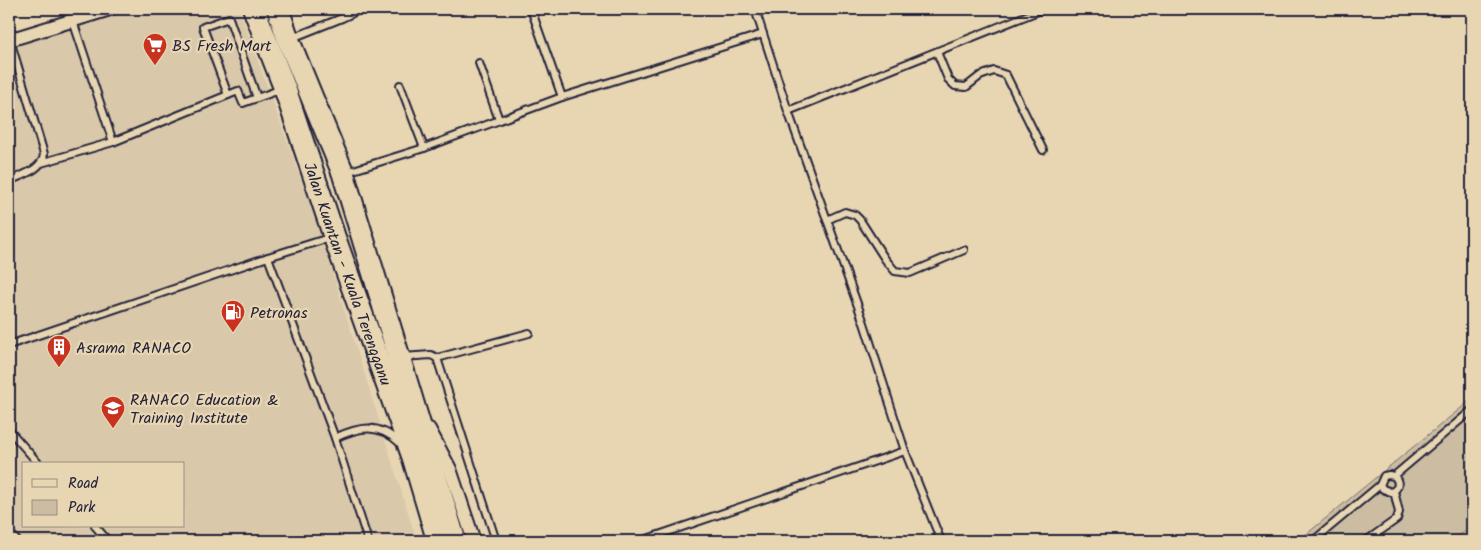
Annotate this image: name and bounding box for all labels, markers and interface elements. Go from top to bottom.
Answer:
supermarket icon: BS Fresh Mart [142,32,168,66]
place label: BS Fresh Mart [172,34,272,59]
street label: Jalan Kuantan - Kuala Terengganu [296,159,398,390]
fuel station icon: Petronas [220,299,246,333]
place label: Petronas [250,301,308,326]
building icon: Asrama RANACO [46,334,72,368]
place label: Asrama RANACO [76,336,191,361]
place label: RANACO Education & Training Institute [130,388,279,431]
school or university icon: RANACO Education & Training Institute [100,395,126,429]
legend [22,462,185,528]
text: Road [68,472,99,496]
text: Park [68,496,96,520]

